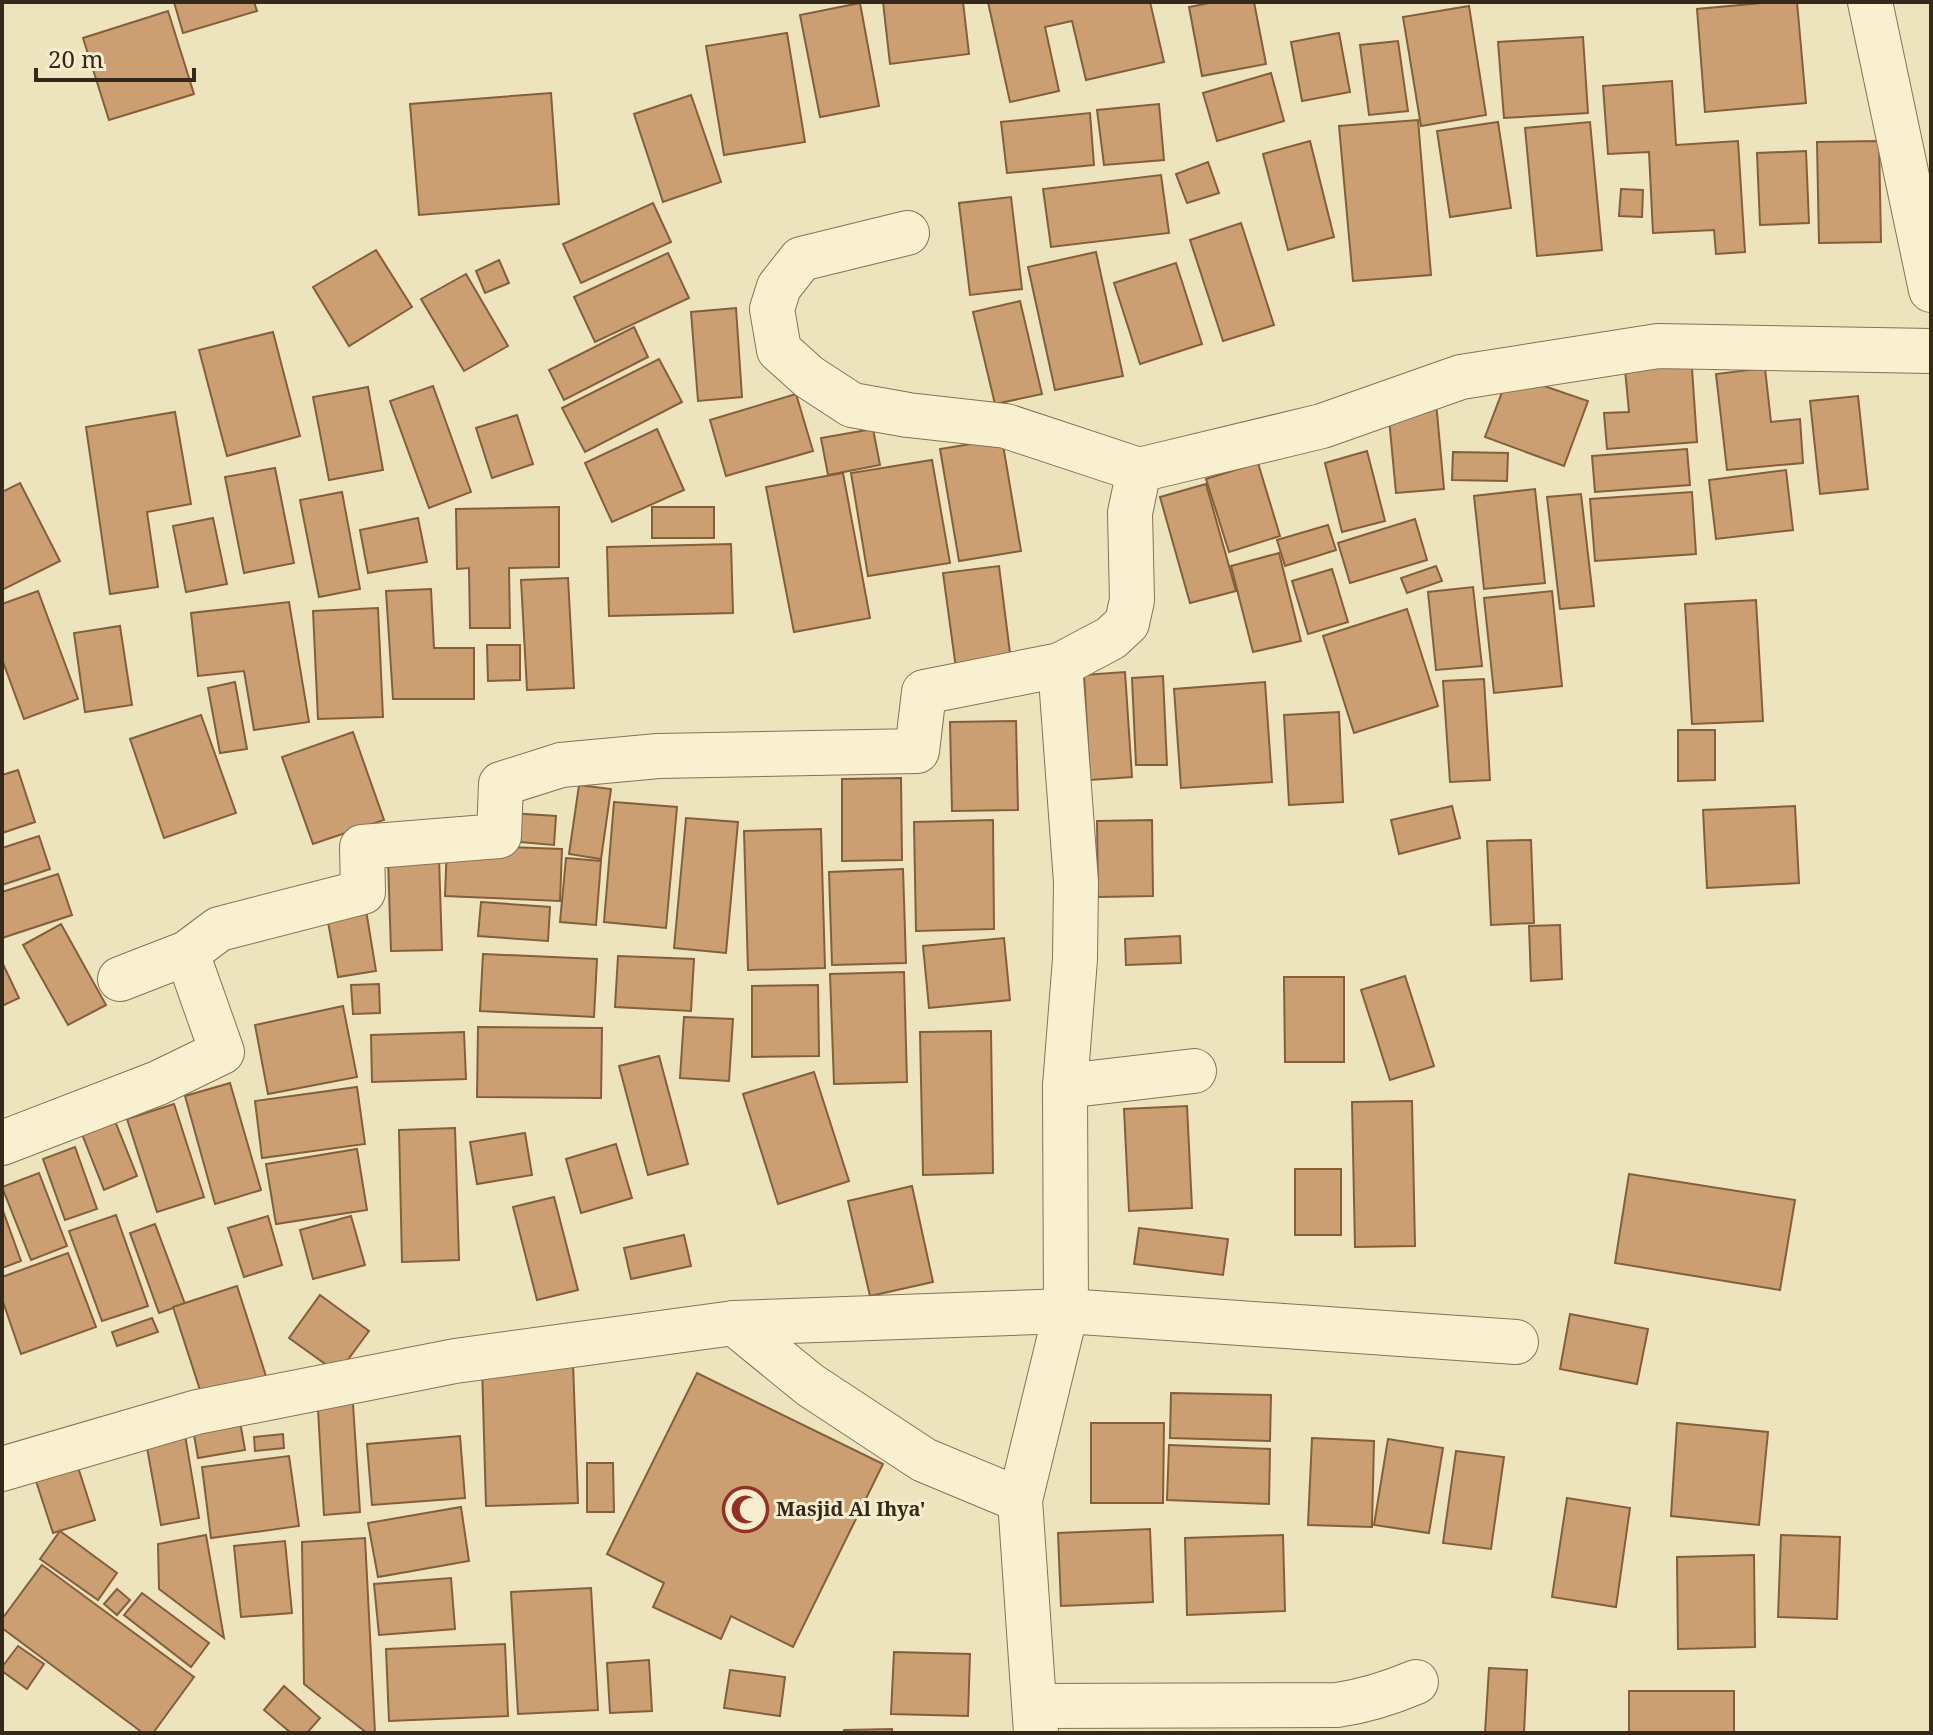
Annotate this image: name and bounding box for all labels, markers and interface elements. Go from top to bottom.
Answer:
scale bar [36,32,194,82]
text: 20 m [48,42,104,75]
mosque icon: Masjid Al Ihya' [721,1485,769,1533]
place label: Masjid Al Ihya' [776,1495,926,1522]

